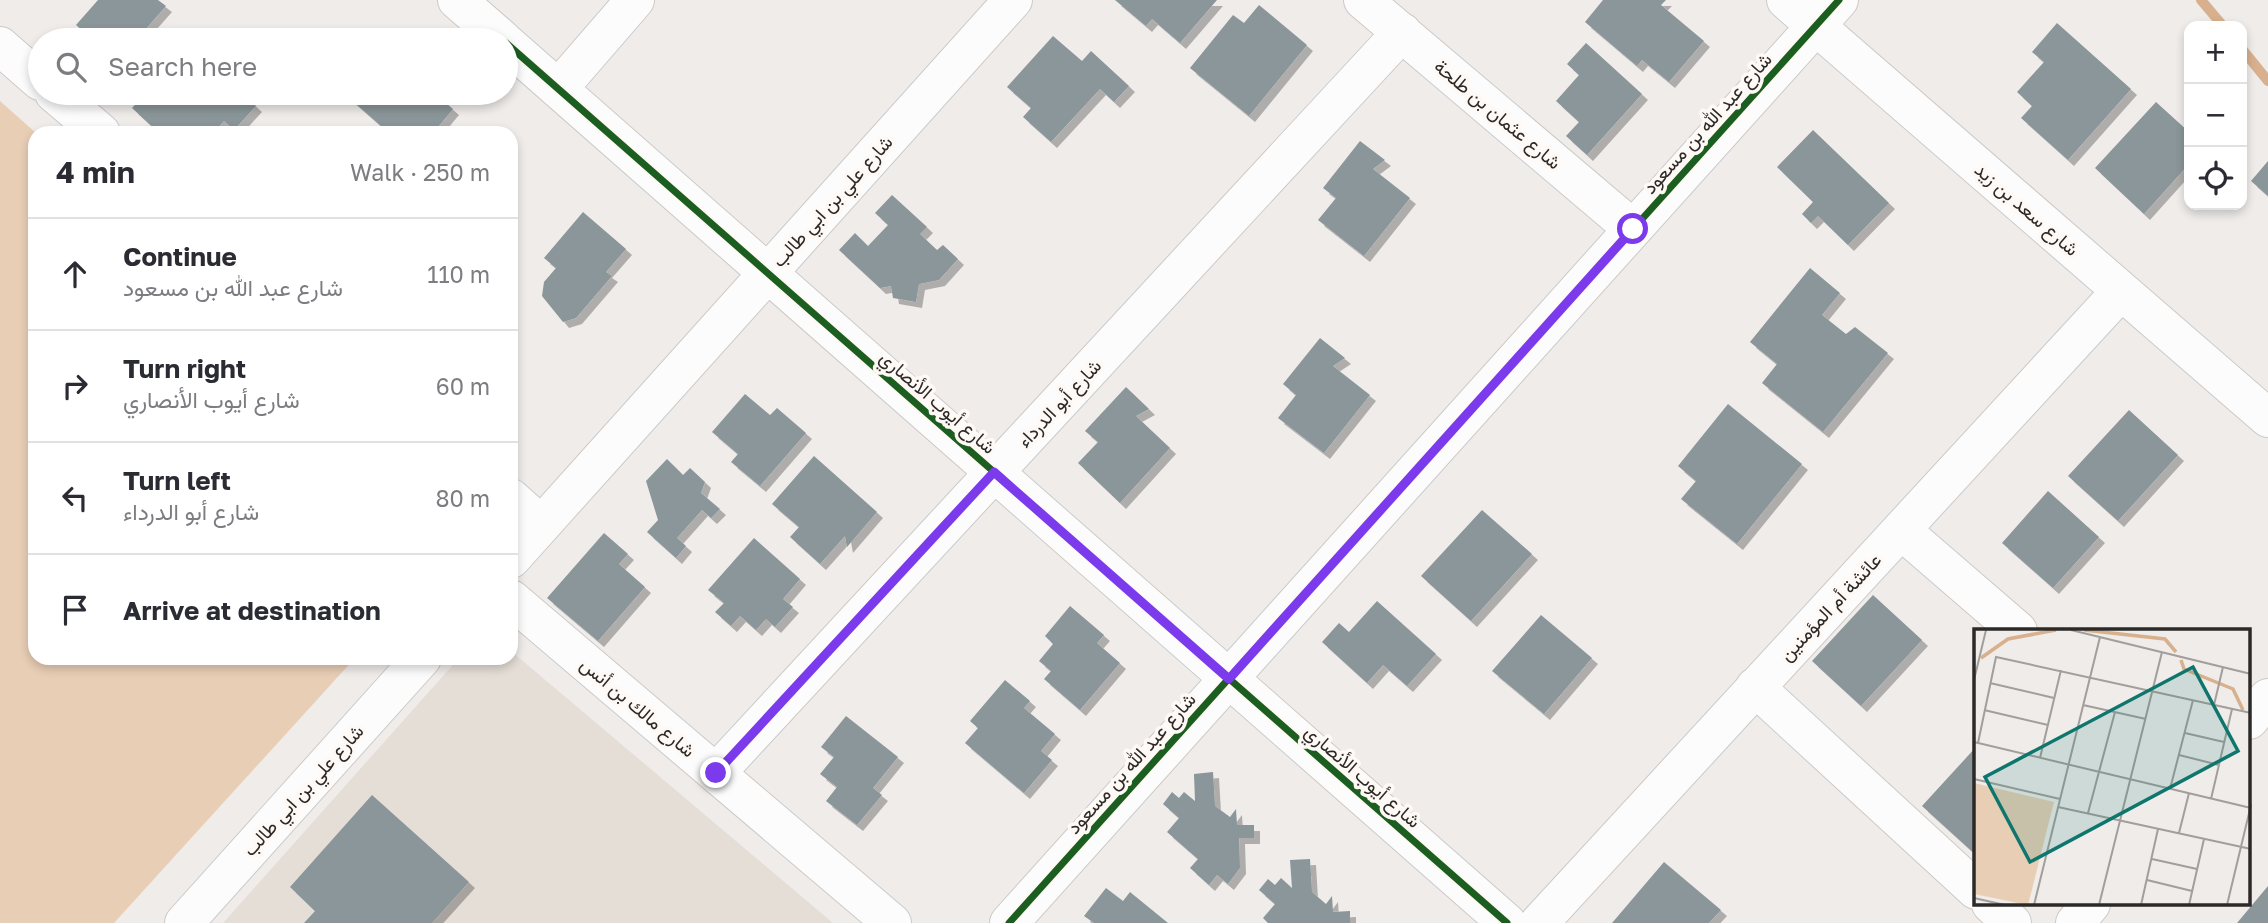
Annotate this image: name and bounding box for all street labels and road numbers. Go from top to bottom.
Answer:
street label: شارع عبد الله بن مسعود [1637,47,1777,199]
street label: شارع عثمان بن طلحة [1429,54,1566,175]
street label: شارع علي بن ابي طالب [766,130,901,275]
street label: شارع سعد بن زيد [1969,157,2084,262]
street label: شارع أيوب الأنصاري [872,345,1001,462]
street label: شارع أبو الدرداء [1012,354,1107,453]
street label: عائشة أم المؤمنين [1774,548,1887,667]
street label: شارع مالك بن أنس [575,652,700,763]
street label: شارع عبد الله بن مسعود [1061,687,1201,839]
street label: شارع علي بن ابي طالب [237,719,372,864]
street label: شارع أيوب الأنصاري [1297,719,1426,836]

